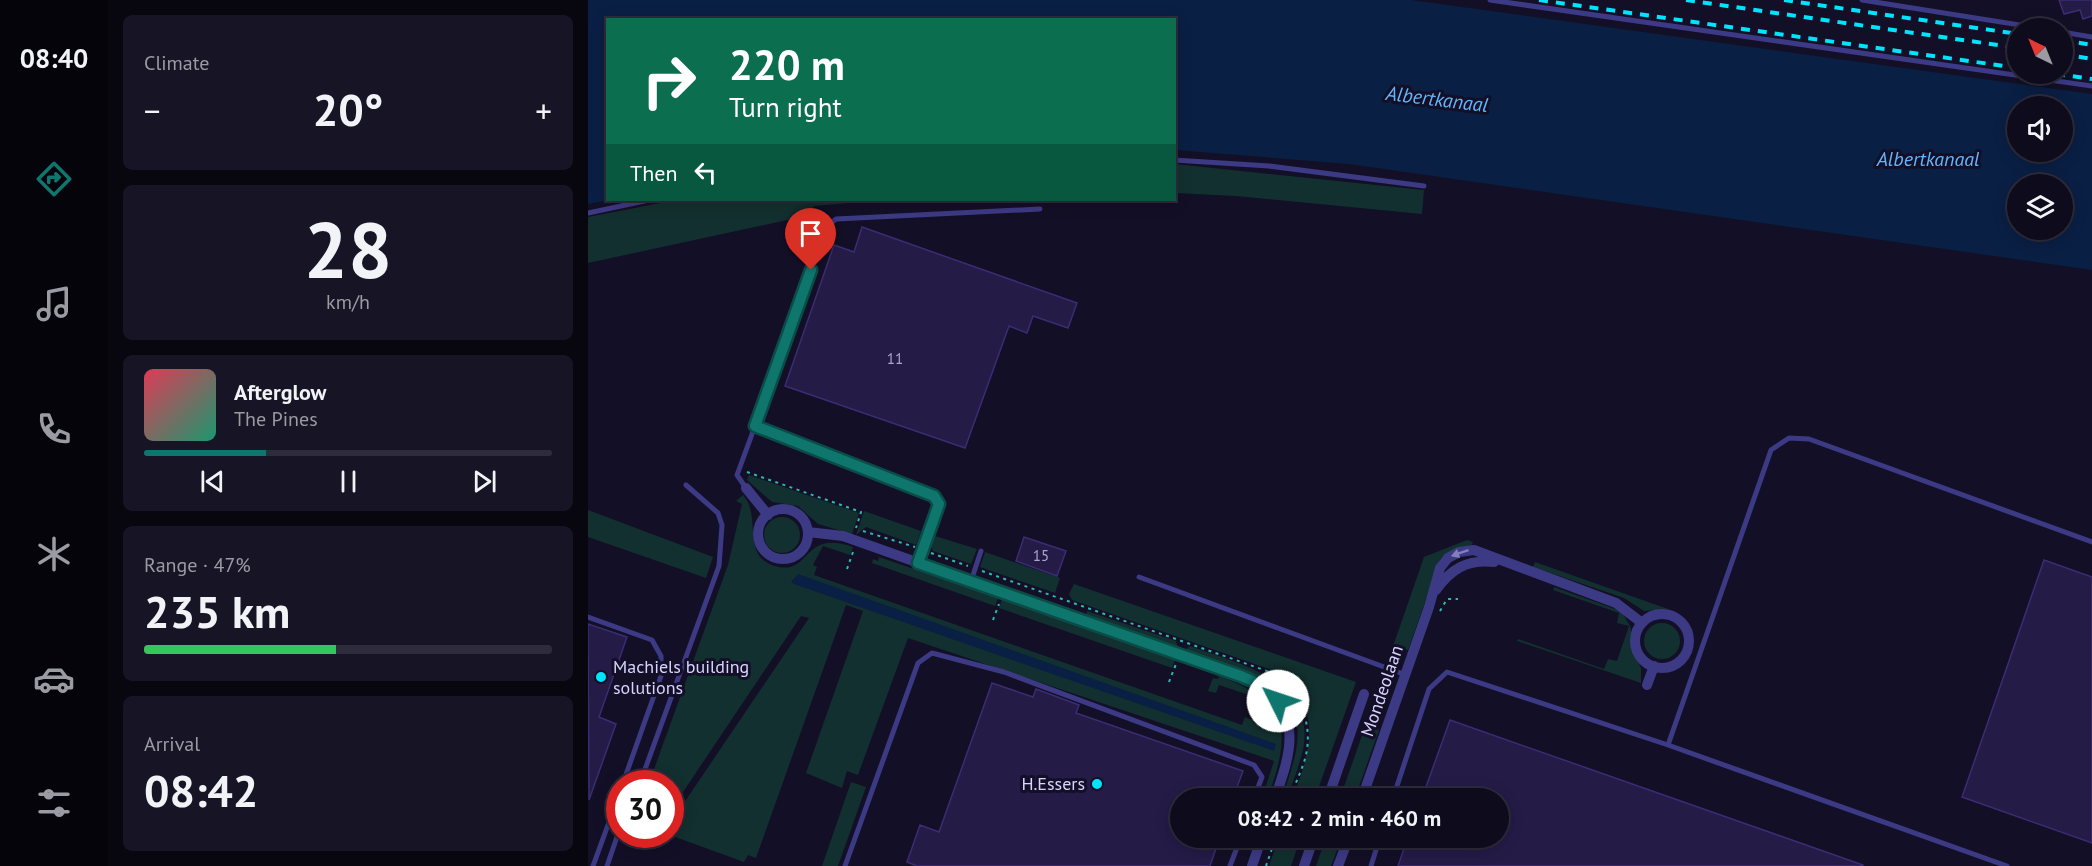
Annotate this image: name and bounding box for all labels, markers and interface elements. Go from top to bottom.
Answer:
north arrow [2007,18,2073,84]
map controls [2007,18,2073,240]
text: 220 m [729,37,845,92]
text: 08:40 [20,41,88,75]
icon: right [630,42,708,120]
text: Climate [144,50,210,76]
text: 20° [313,80,383,138]
water label: Albertkanaal [1384,80,1490,118]
text: − [144,89,161,132]
text: + [535,89,552,132]
text: Turn right [729,90,842,124]
button: sound [2007,96,2073,162]
water label: Albertkanaal [1876,146,1980,172]
icon: left [689,156,722,189]
icon: directions [33,158,75,200]
text: Then [630,159,677,187]
button: layers [2007,174,2073,240]
text: 28 [304,199,392,300]
pin [785,208,836,270]
icon: arrive [794,217,827,250]
icon: music [33,283,75,325]
text: km/h [326,289,370,315]
house number: 11 [887,349,903,368]
text: Afterglow [234,378,326,406]
text: The Pines [234,406,318,432]
icon: phone [33,408,75,450]
icon: previous [196,465,229,498]
icon: pause [332,465,365,498]
icon: next [468,465,501,498]
icon: climate [33,533,75,575]
house number: 15 [1033,546,1049,565]
one-way arrow [1451,549,1469,559]
text: Range · 47% [144,552,251,578]
text: 235 km [144,582,290,640]
street label: Mondeolaan [1355,642,1408,739]
place label: Machiels building solutions [613,655,749,699]
icon: car [33,658,75,700]
position arrow [1246,669,1310,733]
marker: Machiels building solutions [594,670,608,684]
text: Arrival [144,731,200,757]
text: 08:42 [144,761,258,819]
speed limit sign: 30 [606,770,684,848]
place label: H.Essers [1021,772,1085,795]
marker: H.Essers [1090,777,1104,791]
icon: filters [33,782,75,824]
text: 08:42 · 2 min · 460 m [1238,804,1441,832]

